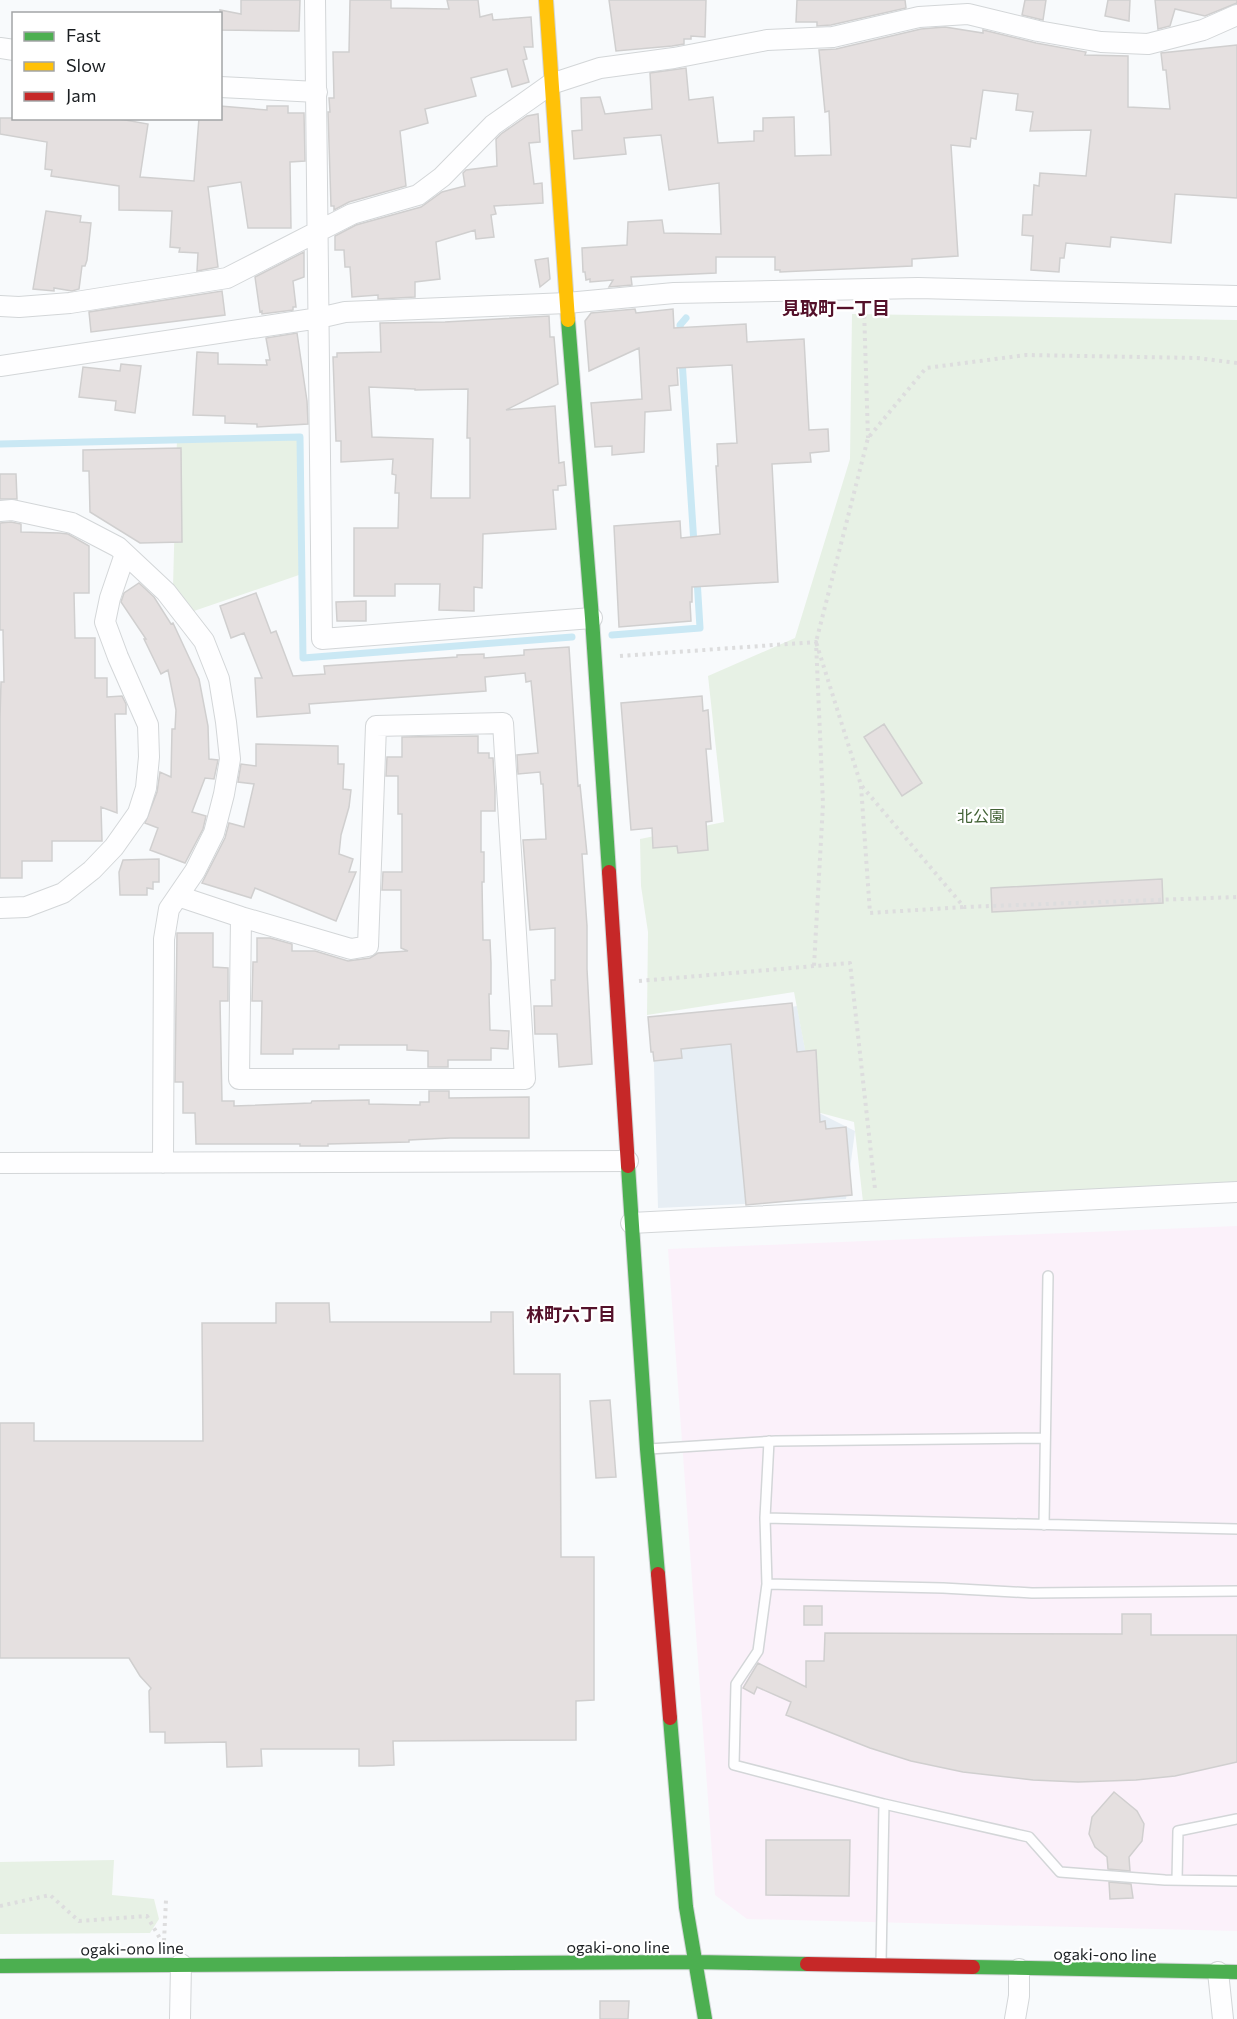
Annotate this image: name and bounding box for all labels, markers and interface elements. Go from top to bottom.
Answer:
legend [12,12,222,120]
text: Fast [66,24,101,46]
text: Slow [66,54,106,76]
text: Jam [66,84,96,106]
district label: 見取町一丁目 [782,297,890,319]
park label: 北公園 [957,806,1005,825]
district label: 林町六丁目 [526,1303,616,1325]
street label: ogaki-ono line [566,1937,670,1956]
street label: ogaki-ono line [80,1938,184,1958]
street label: ogaki-ono line [1053,1944,1157,1964]

